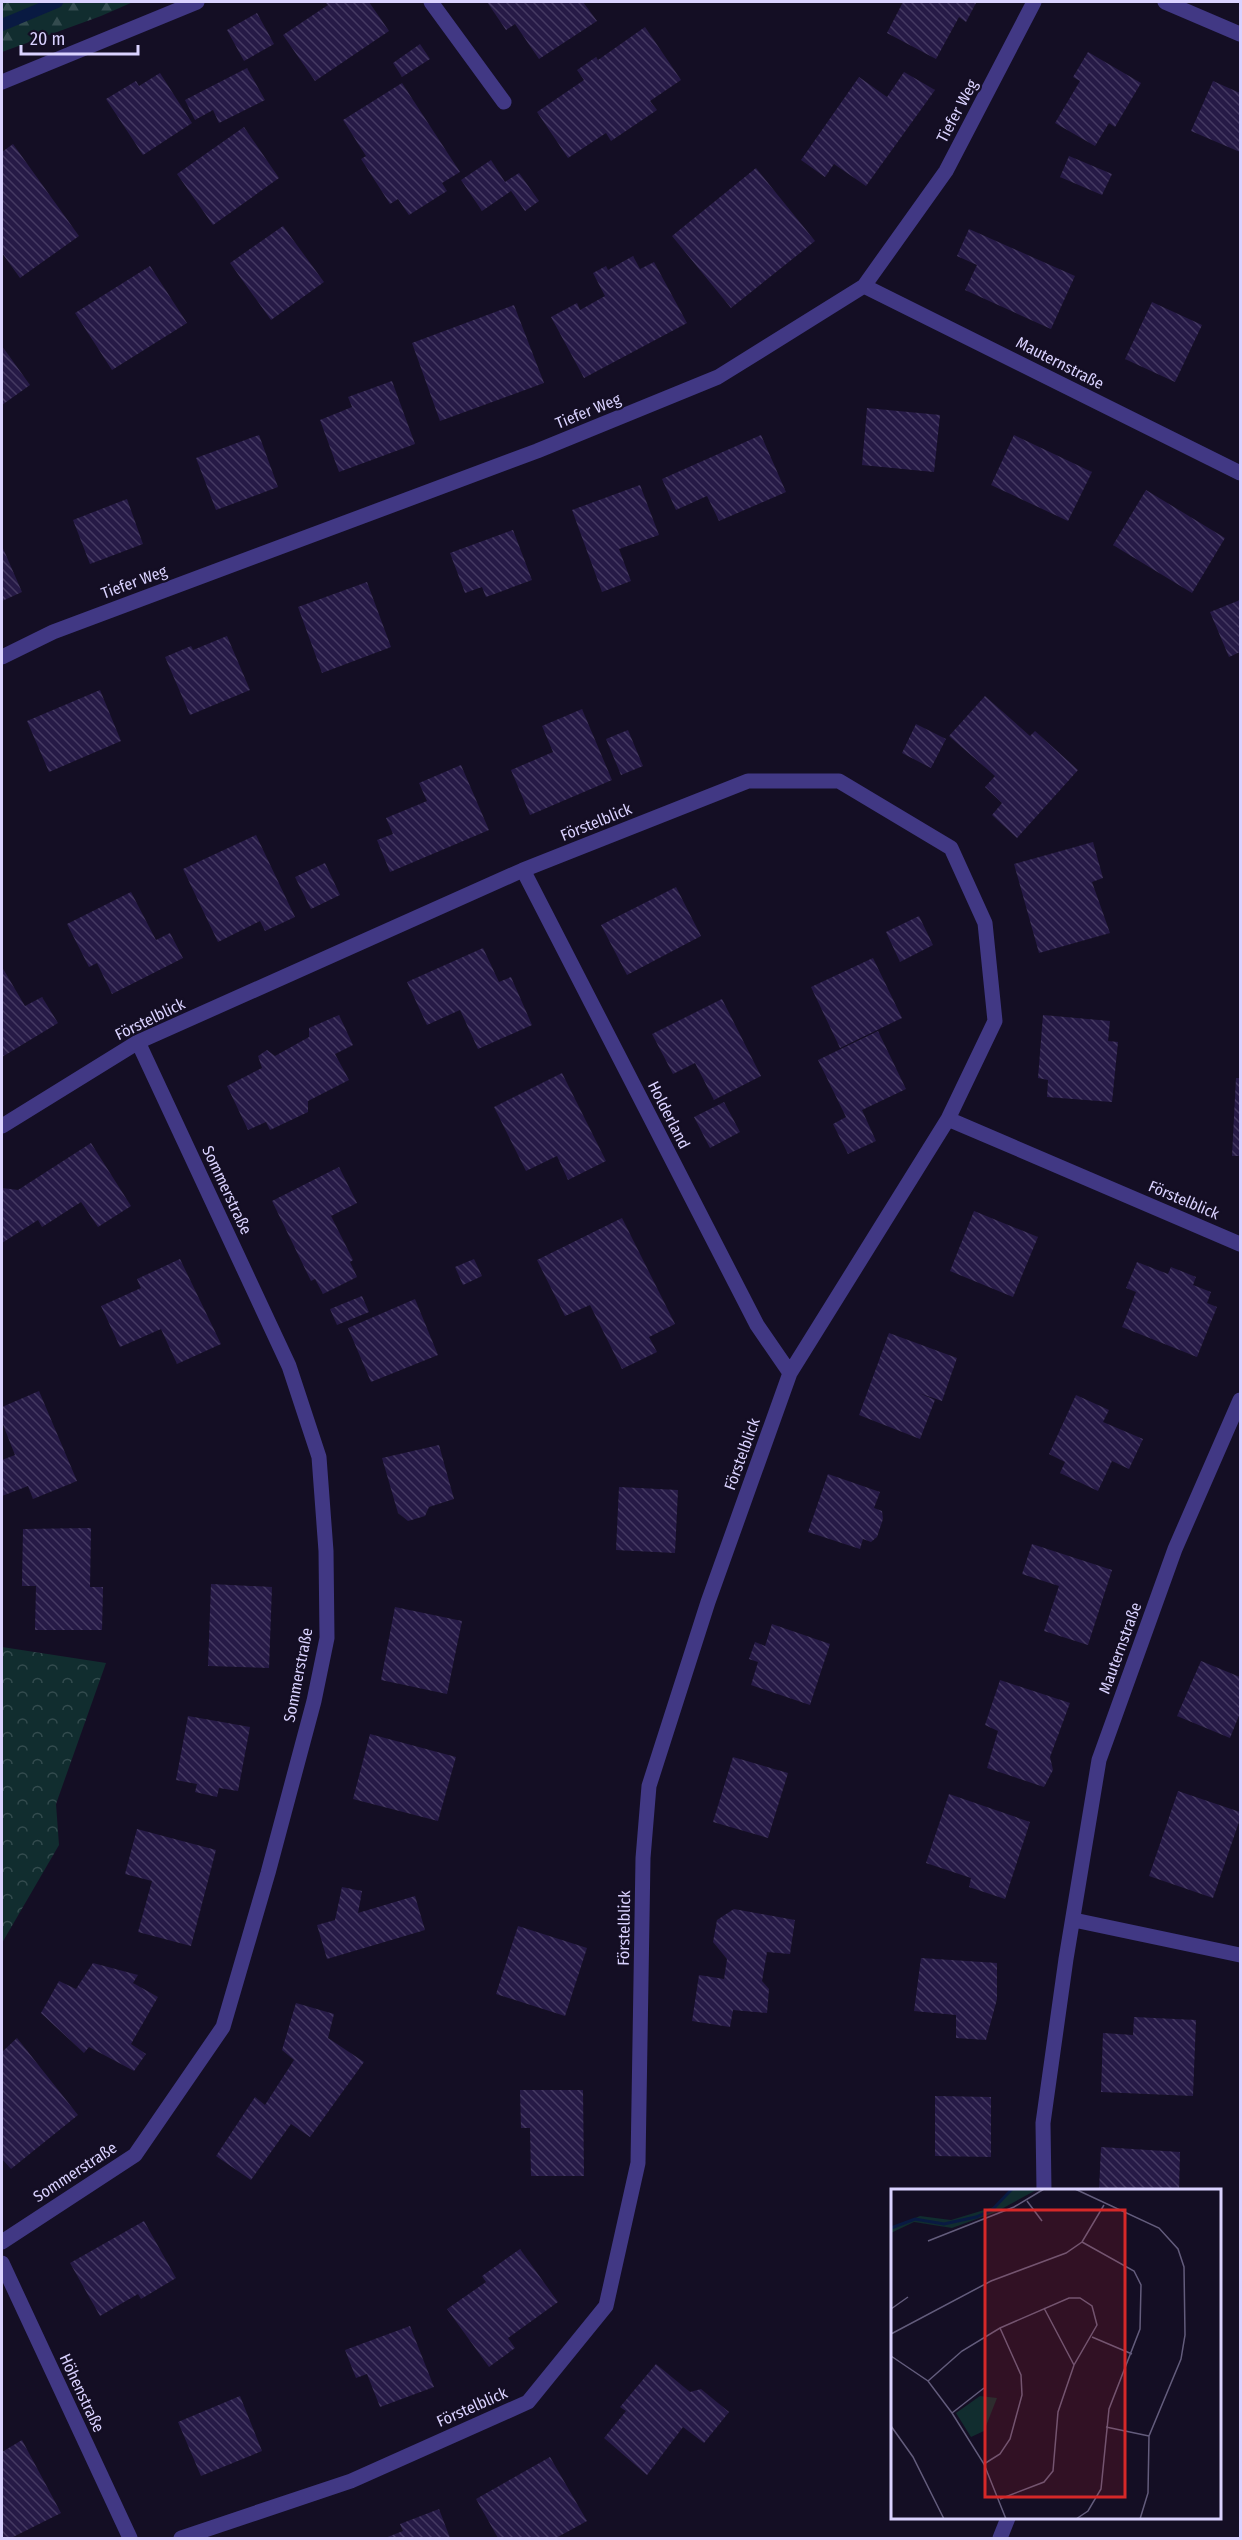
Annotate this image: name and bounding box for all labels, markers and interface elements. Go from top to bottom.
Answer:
scale bar [21,18,138,56]
text: 20 m [30,28,65,50]
street label: Tiefer Weg [933,76,982,146]
street label: Mauternstraße [1013,333,1107,393]
street label: Tiefer Weg [553,389,624,433]
street label: Tiefer Weg [99,561,170,603]
street label: Förstelblick [558,799,635,845]
street label: Förstelblick [112,994,188,1044]
street label: Holderland [644,1078,694,1152]
street label: Sommerstraße [198,1143,256,1237]
street label: Förstelblick [1146,1177,1223,1224]
street label: Förstelblick [720,1415,764,1493]
street label: Mauternstraße [1095,1600,1145,1696]
street label: Sommerstraße [280,1626,316,1724]
street label: Förstelblick [614,1890,634,1966]
street label: Sommerstraße [30,2138,120,2206]
inset map [891,2189,1221,2519]
street label: Höhenstraße [56,2351,108,2435]
street label: Förstelblick [434,2383,511,2431]

